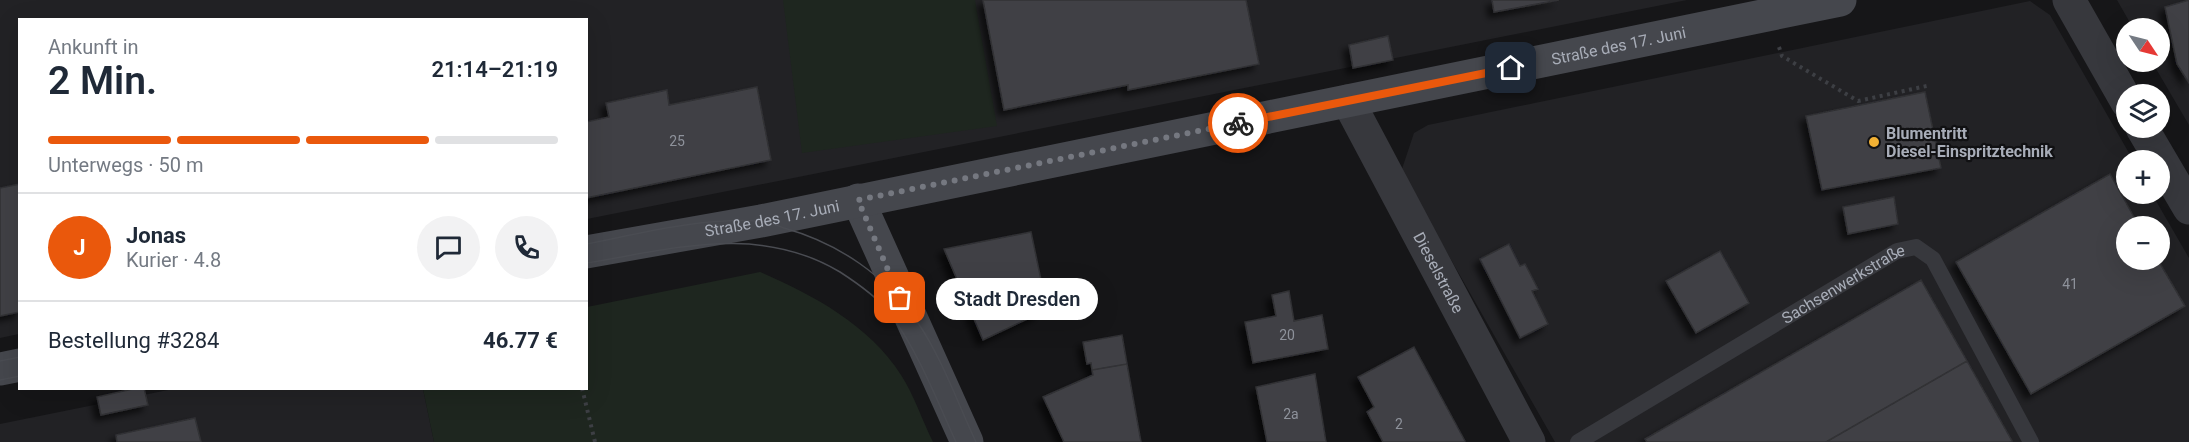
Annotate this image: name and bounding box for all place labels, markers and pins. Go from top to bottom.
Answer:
pin [1485,42,1536,93]
place label: Blumentritt Diesel-Einspritztechnik [1886,124,2053,161]
marker: Blumentritt Diesel-Einspritztechnik [1867,135,1881,149]
pin [874,272,925,323]
callout: Stadt Dresden [936,277,1098,319]

